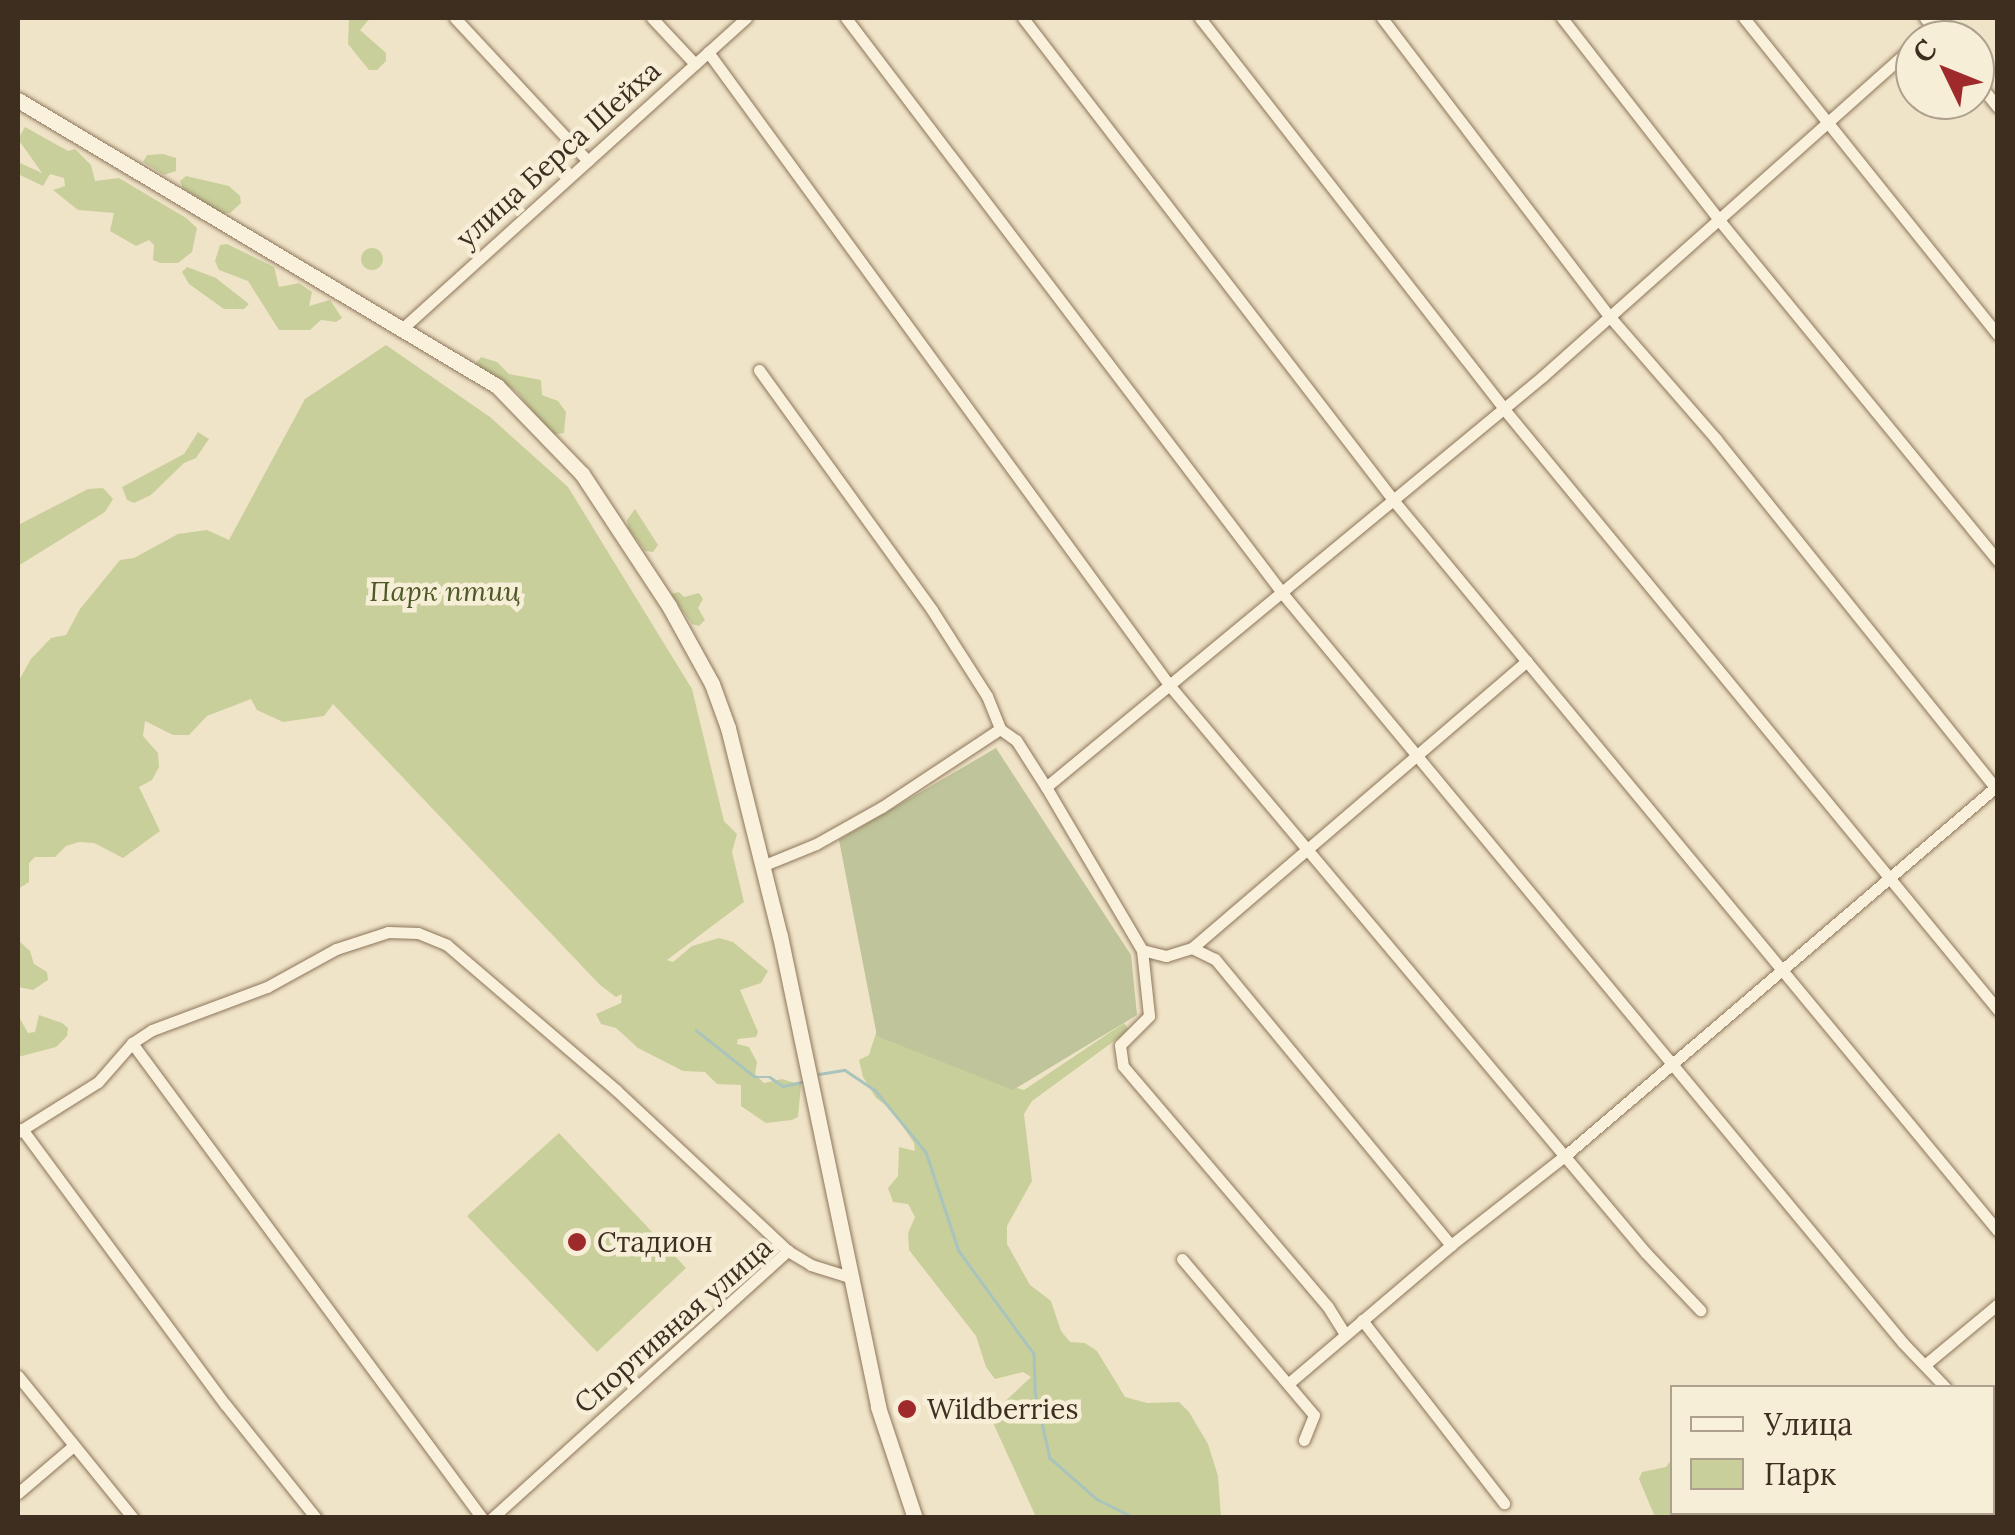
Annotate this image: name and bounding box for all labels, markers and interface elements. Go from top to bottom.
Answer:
north arrow [1895,20,1995,120]
text: С [1905,32,1944,70]
street label: улица Берса Шейха [449,53,667,255]
park label: Парк птиц [369,574,521,608]
place label: Стадион [597,1225,713,1259]
street label: Спортивная улица [567,1230,779,1420]
marker: Стадион [566,1231,588,1253]
legend [1670,1385,1995,1515]
place label: Wildberries [927,1392,1078,1426]
marker: Wildberries [896,1398,918,1420]
text: Улица [1764,1405,1853,1443]
text: Парк [1764,1455,1836,1493]

